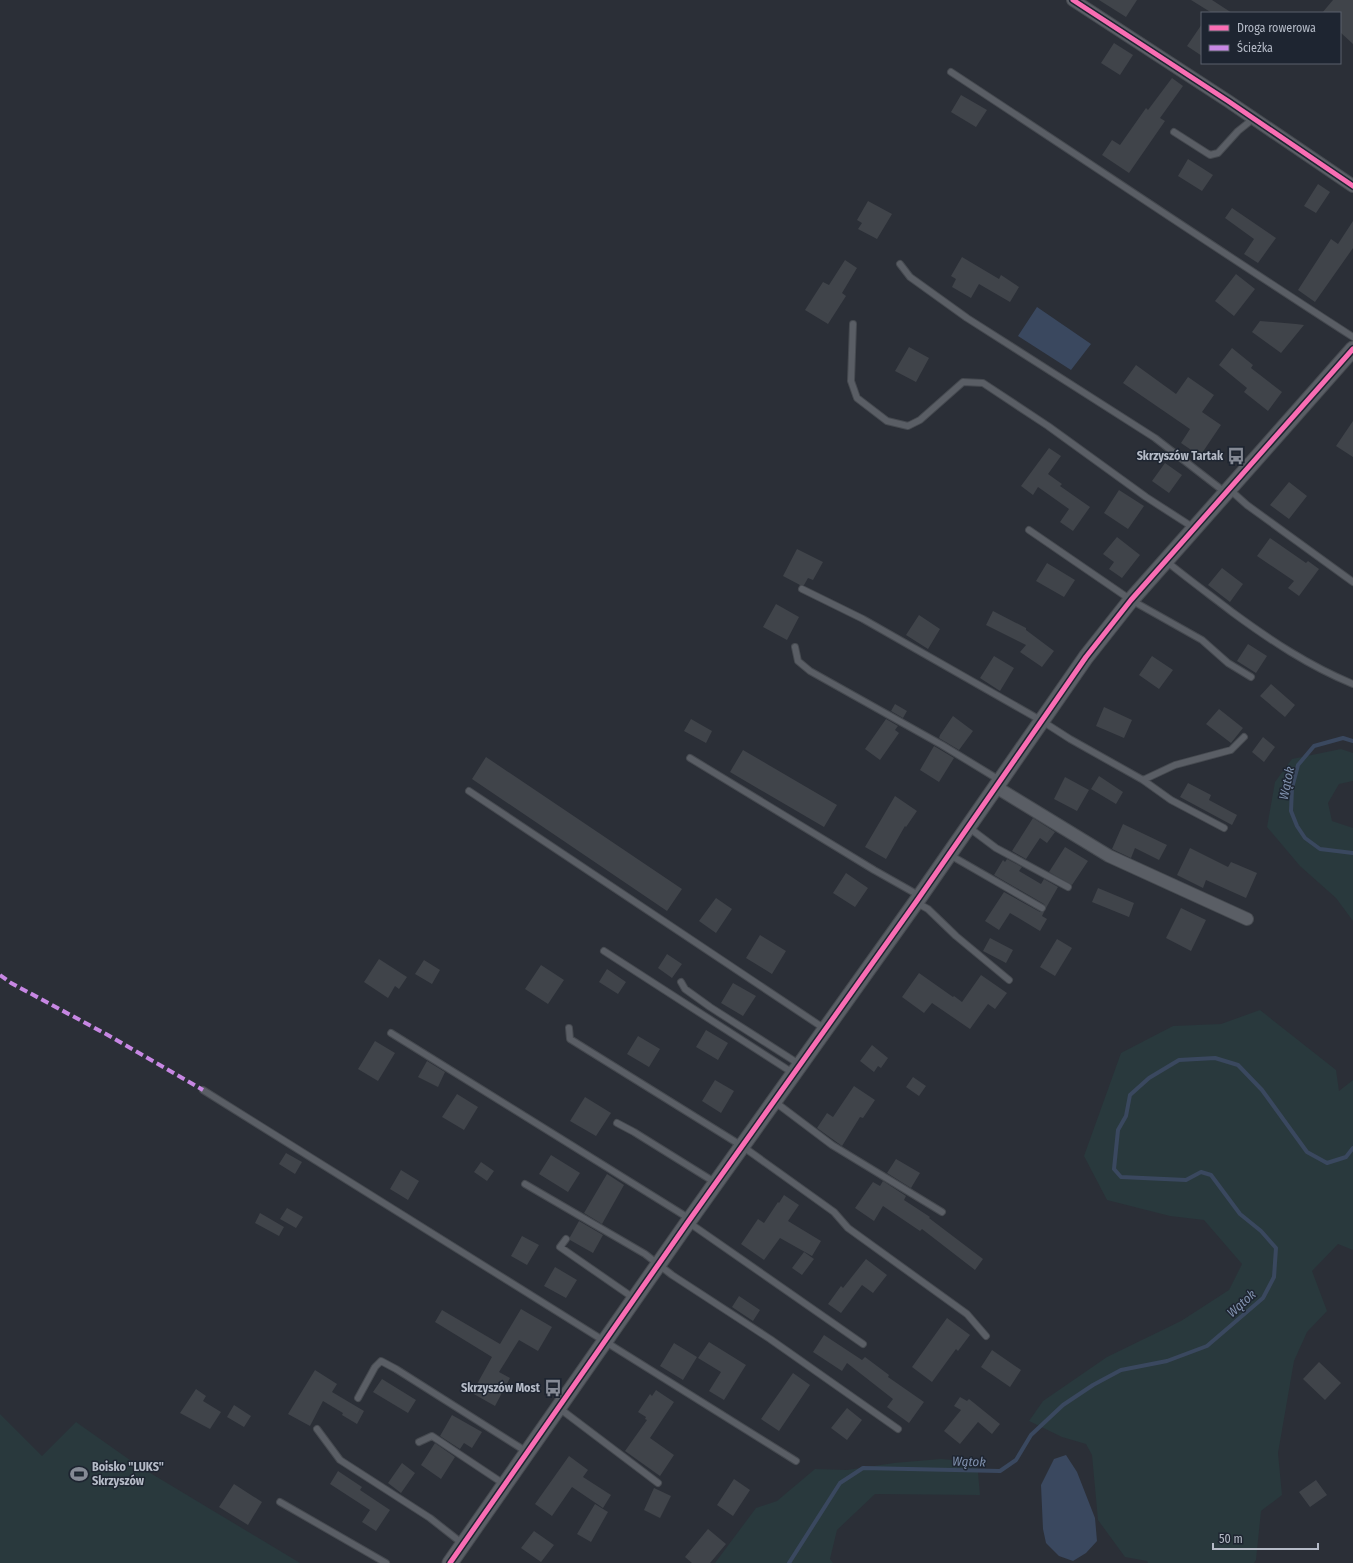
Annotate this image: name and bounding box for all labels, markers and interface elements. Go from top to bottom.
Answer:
legend [1201,12,1341,64]
text: Droga rowerowa [1237,21,1316,35]
text: Ścieżka [1237,40,1273,55]
bus stop icon: Skrzyszów Tartak [1226,446,1246,466]
place label: Skrzyszów Tartak [1137,449,1224,463]
water label: Wątok [1276,765,1297,801]
water label: Wątok [1224,1286,1259,1320]
bus stop icon: Skrzyszów Most [543,1378,563,1398]
place label: Skrzyszów Most [461,1381,541,1395]
water label: Wątok [952,1453,987,1470]
place label: Boisko "LUKS" Skrzyszów [92,1460,164,1488]
sports icon: Boisko "LUKS" Skrzyszów [69,1464,89,1484]
scale bar [1213,1525,1318,1551]
text: 50 m [1219,1532,1243,1546]

